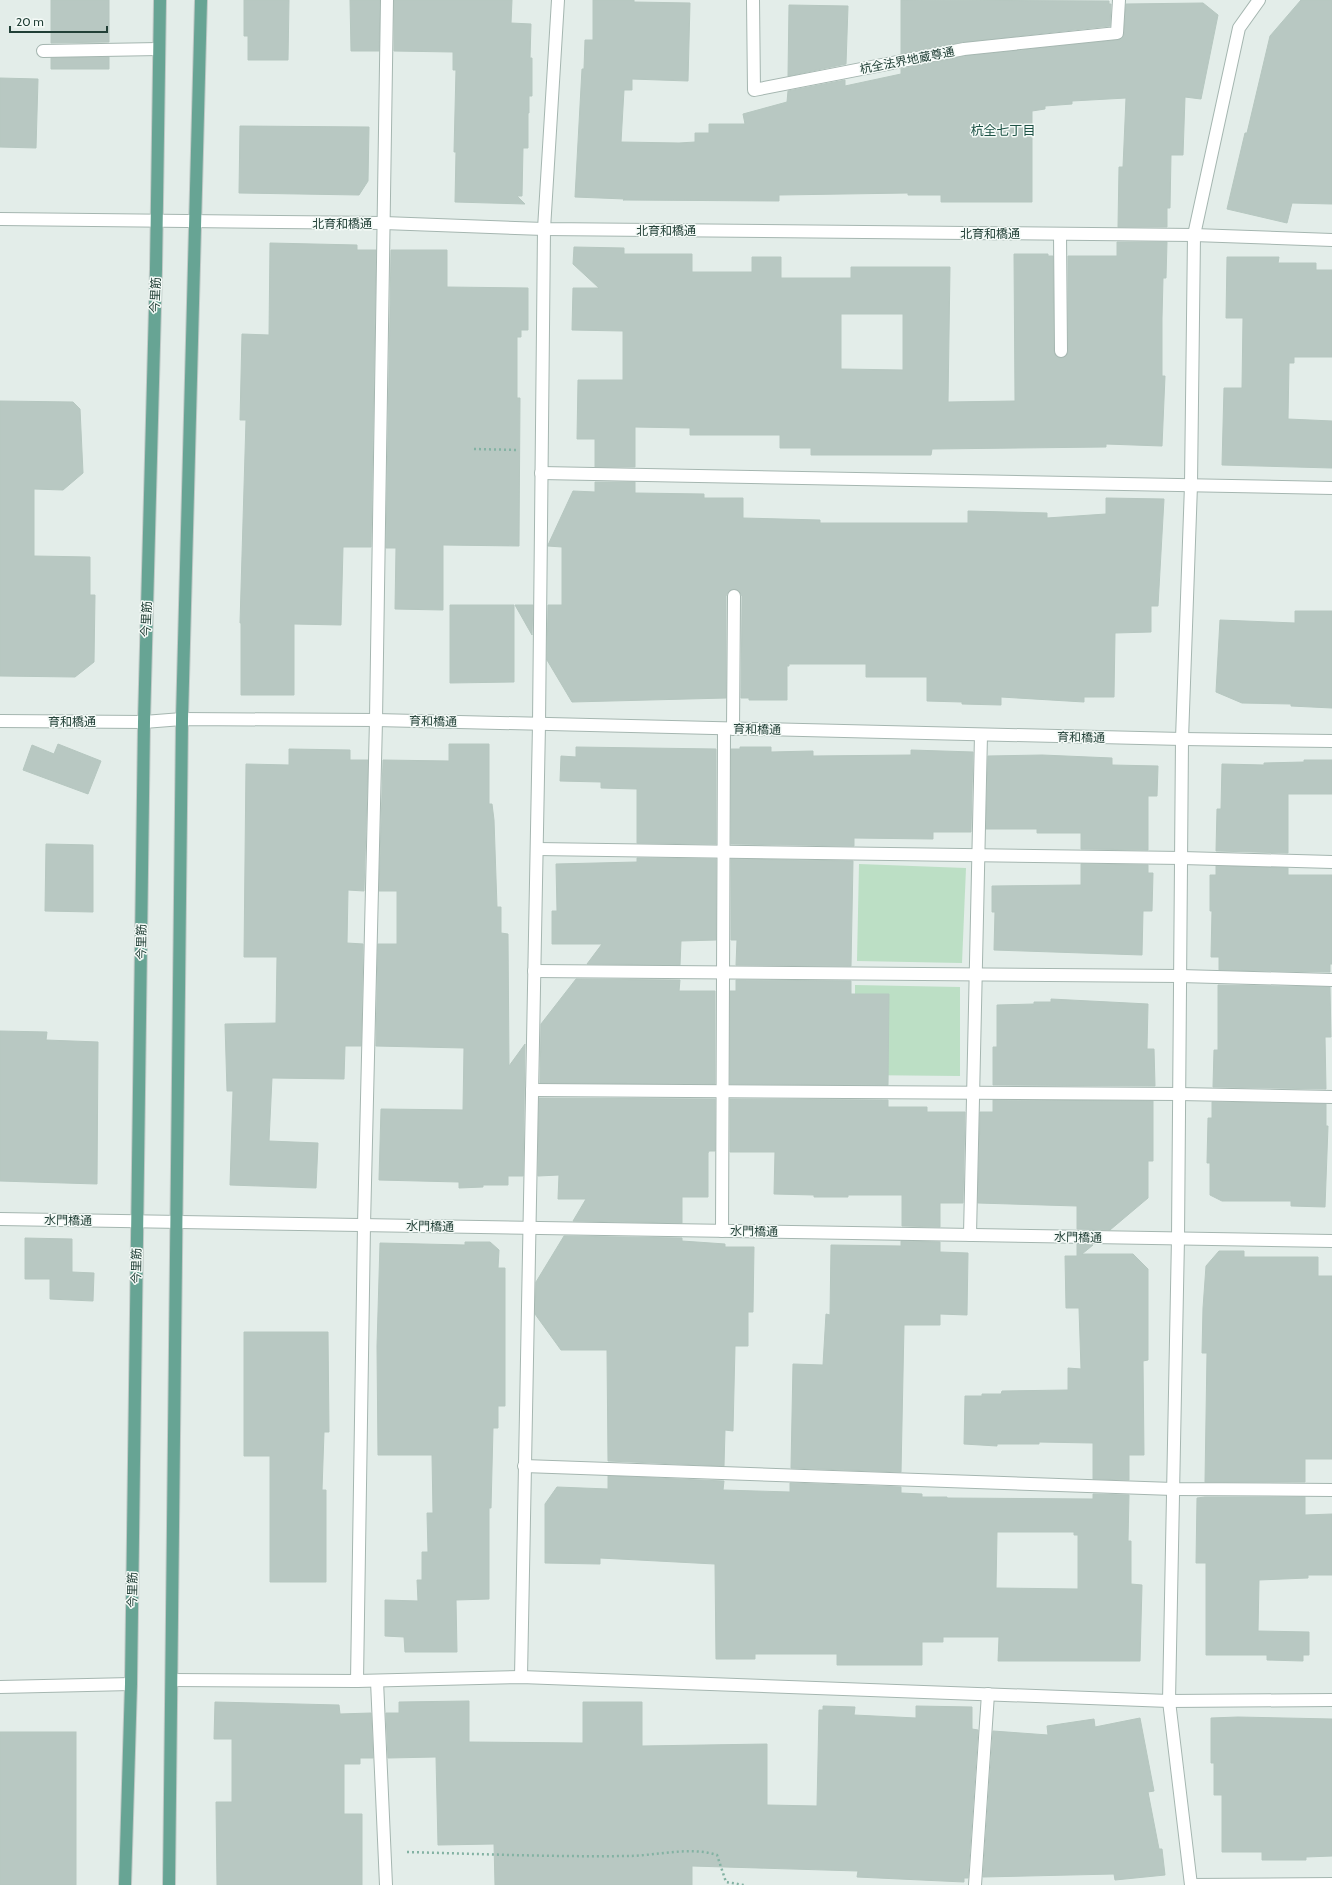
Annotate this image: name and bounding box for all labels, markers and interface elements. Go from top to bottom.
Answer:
scale bar [10,8,107,34]
text: 20 m [16,14,44,29]
street label: 杭全法界地蔵尊通 [858,43,956,77]
district label: 杭全七丁目 [970,122,1036,138]
street label: 北育和橋通 [312,216,372,231]
street label: 北育和橋通 [636,223,696,238]
street label: 北育和橋通 [960,226,1020,241]
street label: 今里筋 [147,277,163,313]
street label: 今里筋 [138,601,154,637]
street label: 育和橋通 [409,713,457,729]
street label: 育和橋通 [48,714,96,729]
street label: 育和橋通 [733,721,781,737]
street label: 育和橋通 [1057,729,1105,745]
street label: 今里筋 [133,924,149,960]
street label: 水門橋通 [44,1212,92,1228]
street label: 水門橋通 [406,1218,454,1234]
street label: 水門橋通 [730,1223,778,1239]
street label: 水門橋通 [1054,1229,1102,1245]
street label: 今里筋 [128,1248,144,1284]
street label: 今里筋 [124,1572,140,1608]

